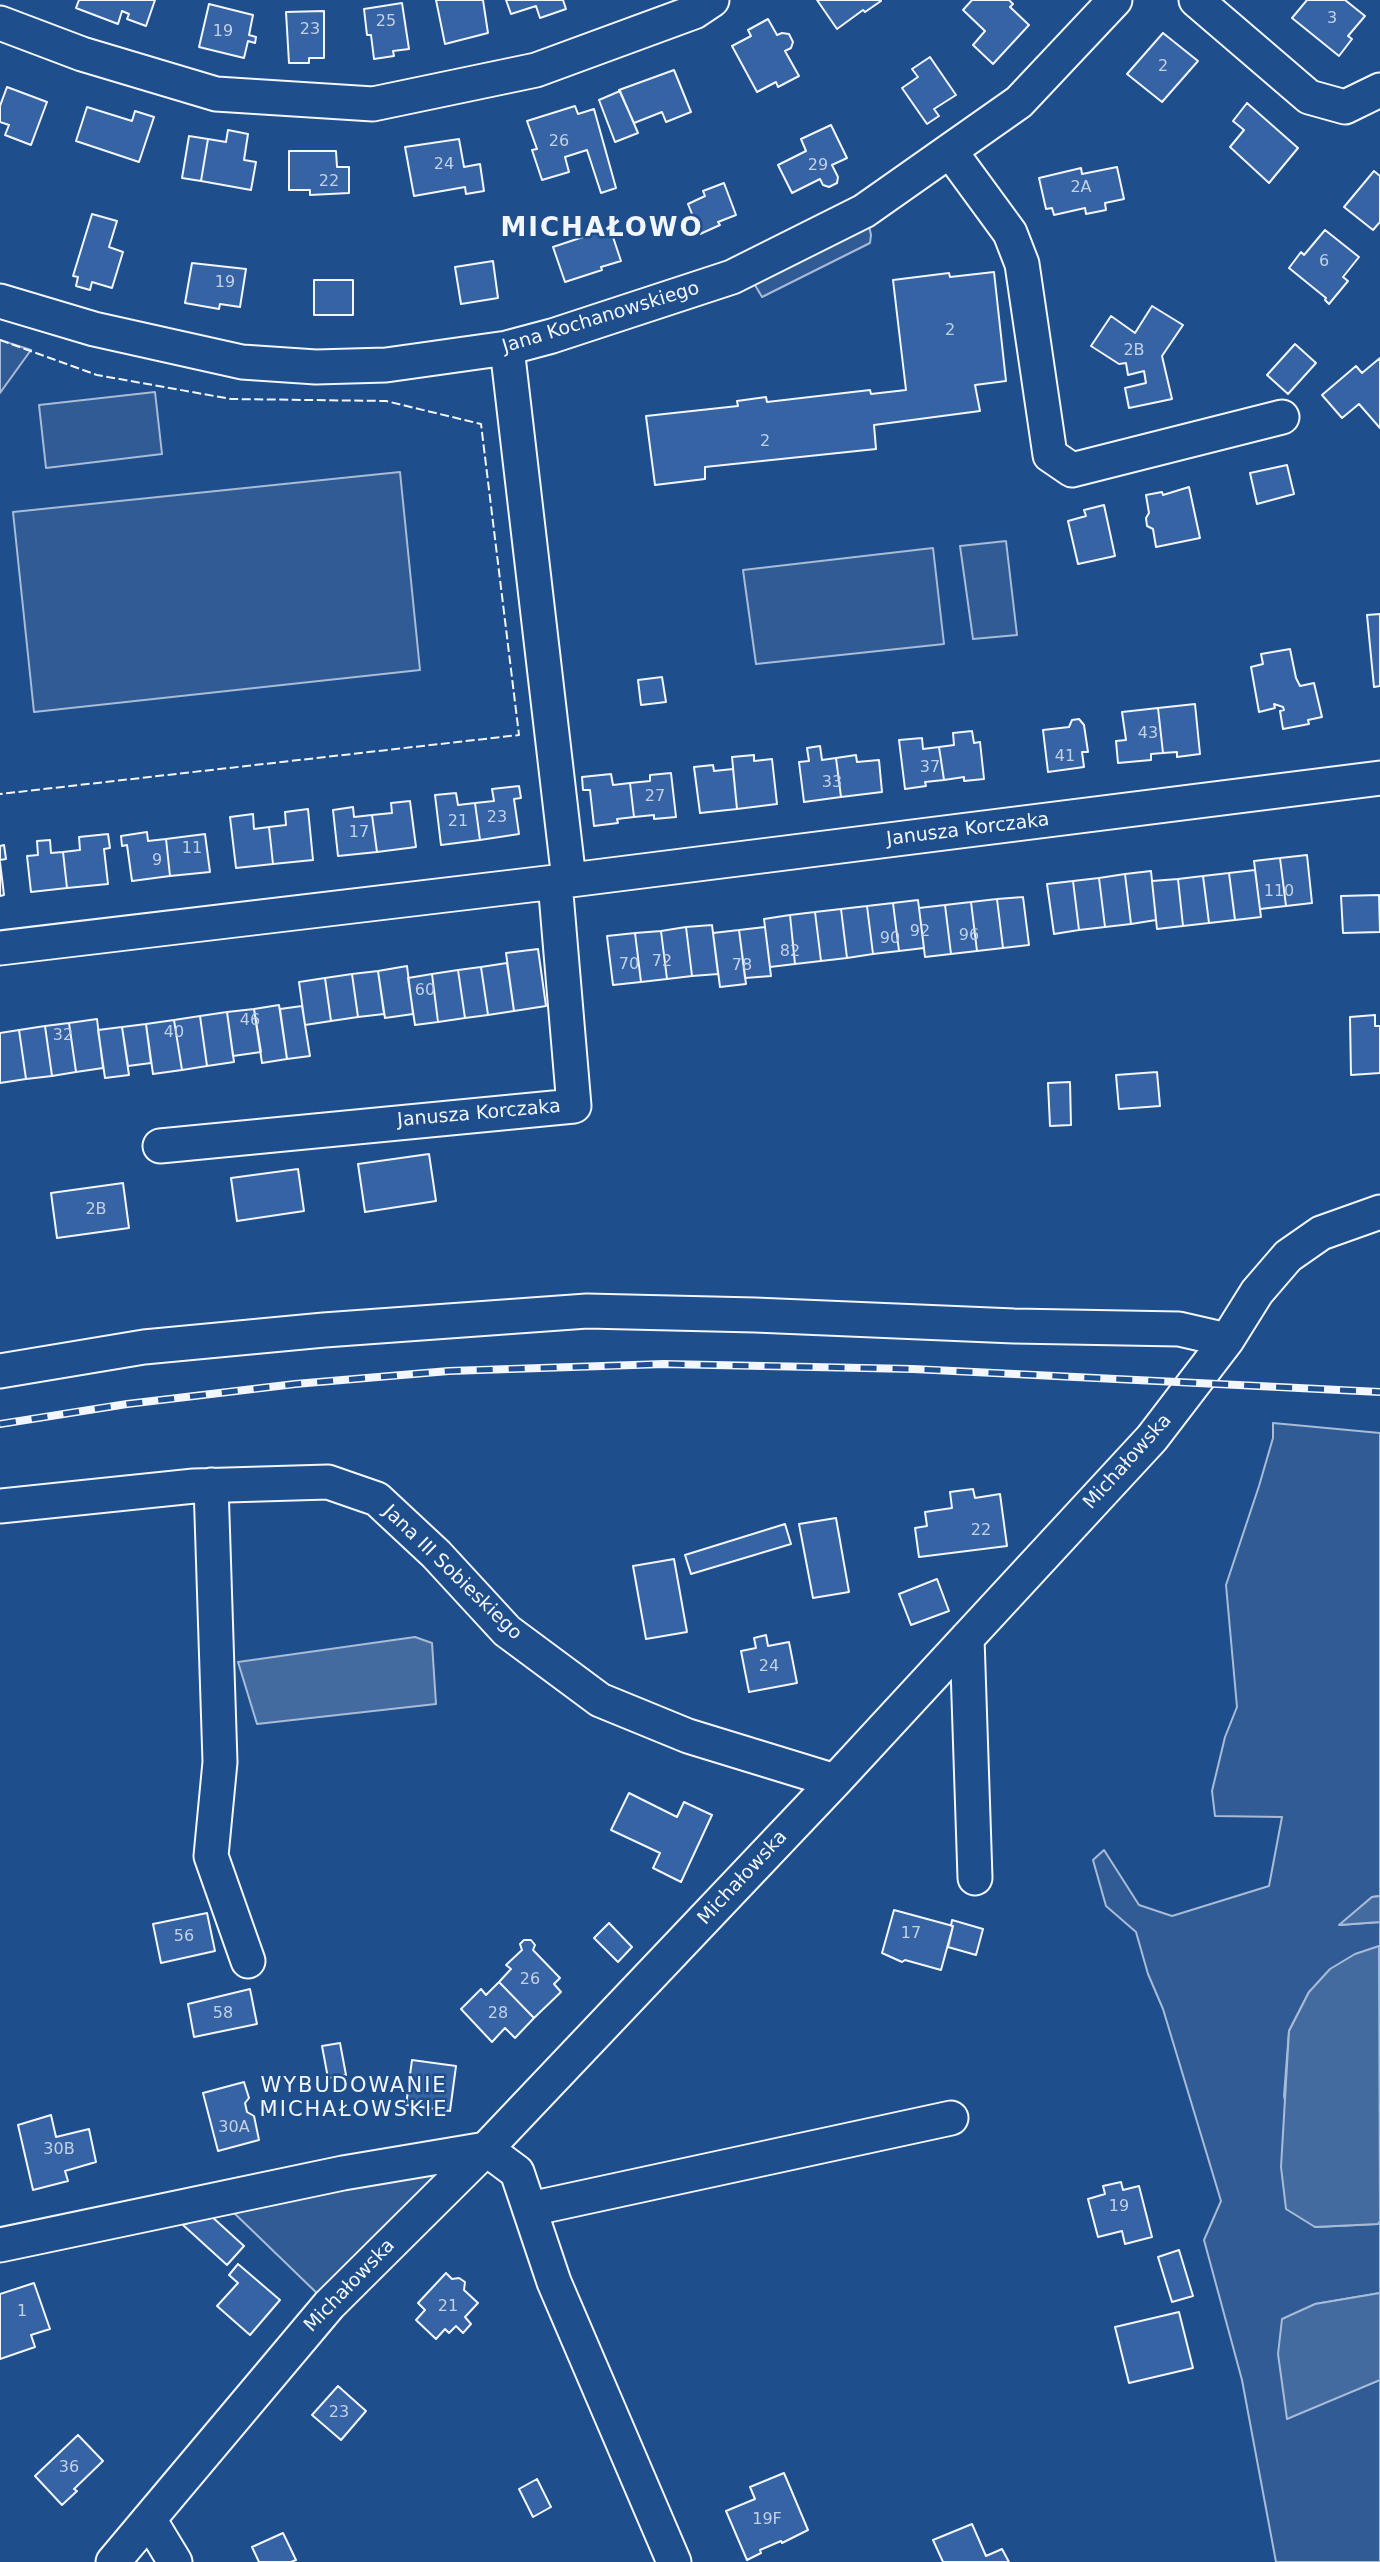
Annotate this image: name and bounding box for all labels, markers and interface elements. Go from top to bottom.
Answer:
house number: 3 [1327,9,1337,29]
house number: 25 [376,12,396,32]
house number: 23 [300,20,320,40]
house number: 19 [213,22,233,42]
house number: 2 [1158,57,1168,77]
house number: 26 [549,132,569,152]
house number: 24 [434,155,454,175]
house number: 29 [808,156,828,176]
house number: 22 [319,172,339,192]
house number: 2A [1070,178,1092,198]
district label: MICHAŁOWO [502,213,702,245]
house number: 6 [1319,252,1329,272]
house number: 19 [215,273,235,293]
street label: Jana Kochanowskiego [500,277,702,359]
house number: 2 [945,321,955,341]
house number: 2B [1123,341,1145,361]
house number: 2 [760,432,770,452]
house number: 43 [1138,724,1158,744]
house number: 41 [1055,747,1075,767]
house number: 37 [920,758,940,778]
house number: 33 [822,773,842,793]
house number: 27 [645,787,665,807]
house number: 23 [487,808,507,828]
street label: Janusza Korczaka [885,809,1051,851]
house number: 21 [448,812,468,832]
house number: 17 [349,823,369,843]
house number: 11 [182,839,202,859]
house number: 9 [152,851,162,871]
house number: 110 [1264,882,1294,902]
house number: 92 [910,922,930,942]
house number: 96 [959,926,979,946]
house number: 90 [880,929,900,949]
house number: 82 [780,942,800,962]
house number: 72 [652,952,672,972]
house number: 70 [619,955,639,975]
house number: 78 [732,956,752,976]
house number: 60 [415,981,435,1001]
house number: 46 [240,1011,260,1031]
house number: 40 [164,1023,184,1043]
house number: 32 [53,1026,73,1046]
street label: Janusza Korczaka [396,1096,562,1132]
house number: 2B [85,1200,107,1220]
street label: Michałowska [1079,1410,1177,1514]
street label: Jana III Sobieskiego [378,1501,526,1645]
house number: 22 [971,1521,991,1541]
house number: 24 [759,1657,779,1677]
street label: Michałowska [694,1826,792,1930]
house number: 17 [901,1924,921,1944]
house number: 56 [174,1927,194,1947]
house number: 26 [520,1970,540,1990]
house number: 58 [213,2004,233,2024]
house number: 28 [488,2004,508,2024]
district label: WYBUDOWANIE MICHAŁOWSKIE [261,2074,447,2124]
house number: 30A [218,2118,250,2138]
house number: 30B [43,2140,75,2160]
house number: 19 [1109,2197,1129,2217]
street label: Michałowska [300,2235,400,2337]
house number: 21 [438,2297,458,2317]
house number: 1 [17,2302,27,2322]
house number: 23 [329,2403,349,2423]
house number: 36 [59,2458,79,2478]
house number: 19F [752,2510,782,2530]

